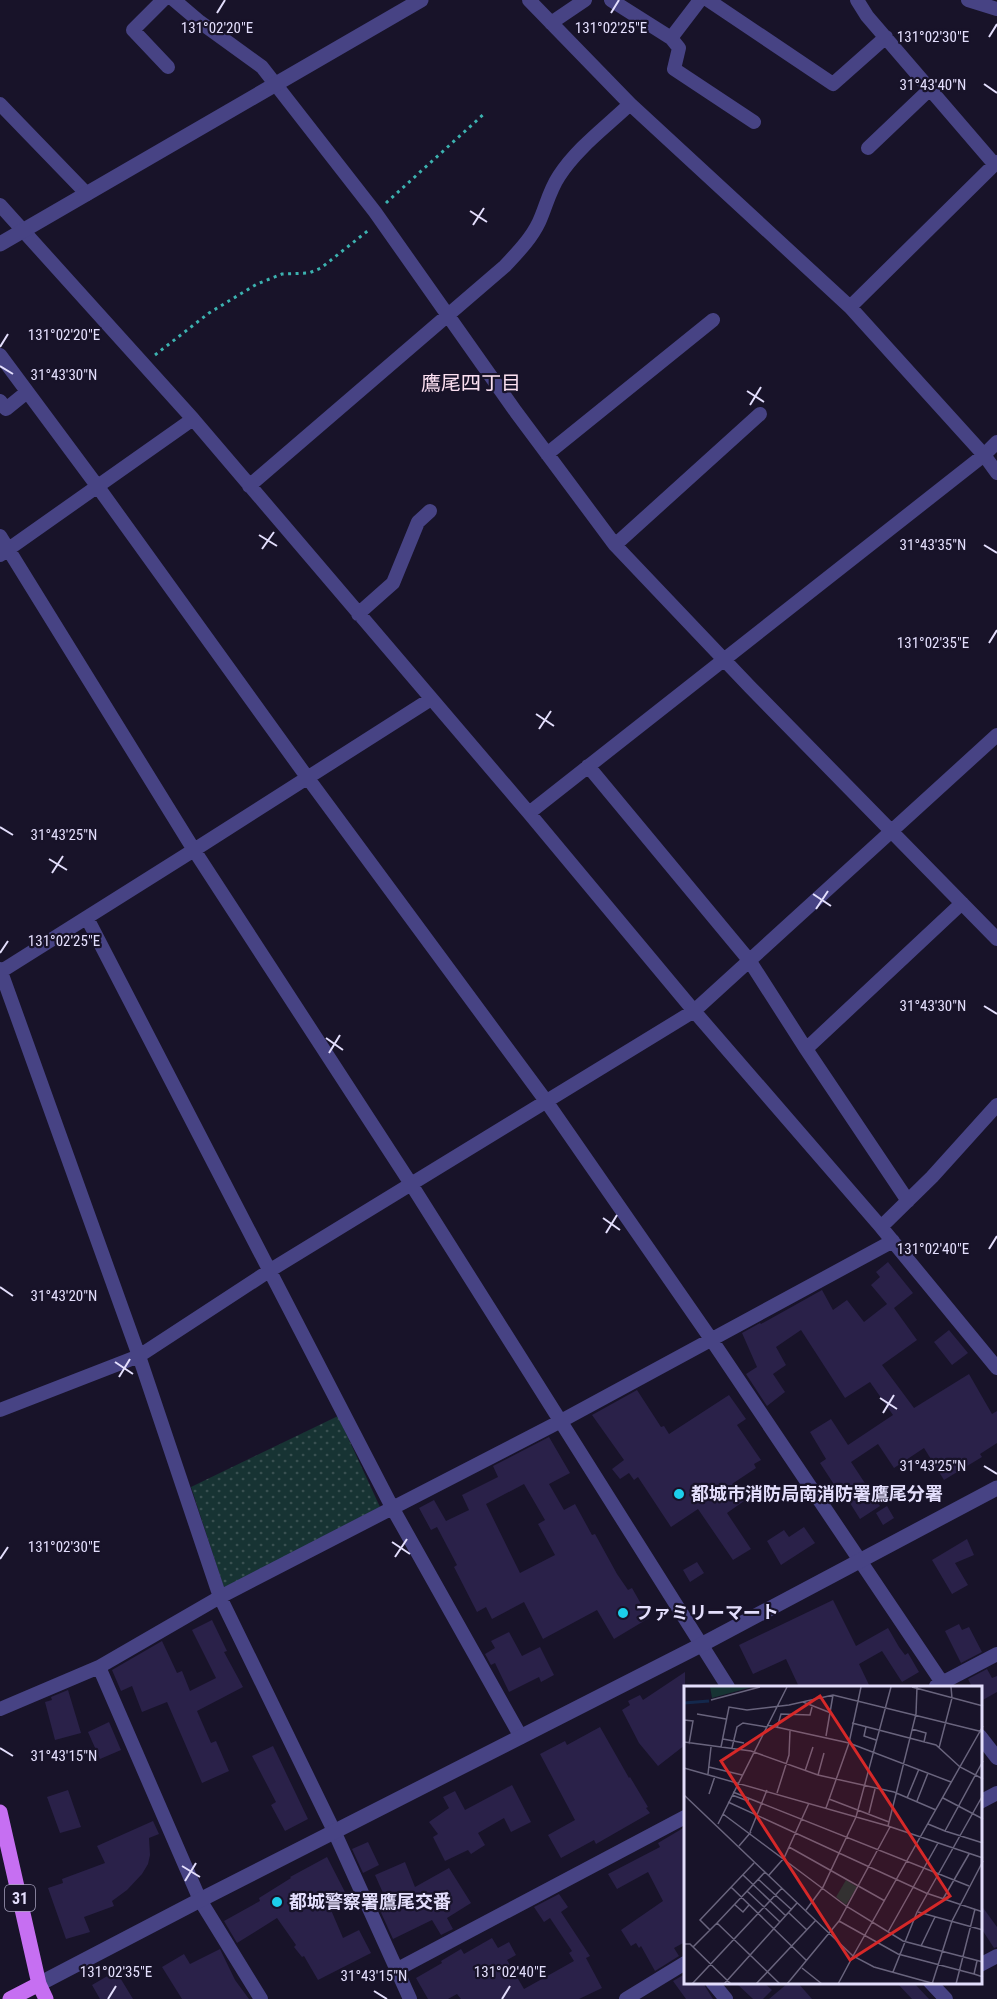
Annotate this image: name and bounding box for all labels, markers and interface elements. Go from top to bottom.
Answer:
text: 131°02'20"E [181,19,253,37]
text: 131°02'25"E [575,19,647,37]
text: 131°02'30"E [897,28,969,46]
text: 31°43'40"N [900,76,966,94]
text: 131°02'20"E [28,326,100,344]
text: 31°43'30"N [31,366,97,384]
district label: 鷹尾四丁目 [421,371,521,395]
text: 31°43'35"N [900,536,966,554]
text: 131°02'35"E [897,634,969,652]
text: 31°43'25"N [31,826,97,844]
text: 131°02'25"E [28,932,100,950]
text: 31°43'30"N [900,997,966,1015]
text: 131°02'40"E [897,1240,969,1258]
text: 31°43'20"N [31,1287,97,1305]
text: 31°43'25"N [900,1457,966,1475]
place label: 都城市消防局南消防署鷹尾分署 [691,1483,943,1504]
marker: 都城市消防局南消防署鷹尾分署 [672,1487,686,1501]
text: 131°02'30"E [28,1538,100,1556]
place label: ファミリーマート [635,1602,779,1623]
marker: ファミリーマート [616,1606,630,1620]
inset map [684,1686,982,1984]
text: 31°43'15"N [31,1747,97,1765]
road number: 31 [5,1885,35,1911]
place label: 都城警察署鷹尾交番 [289,1891,451,1912]
marker: 都城警察署鷹尾交番 [270,1895,284,1909]
text: 131°02'35"E [80,1963,152,1981]
text: 131°02'40"E [474,1963,546,1981]
text: 31°43'15"N [341,1967,407,1985]

